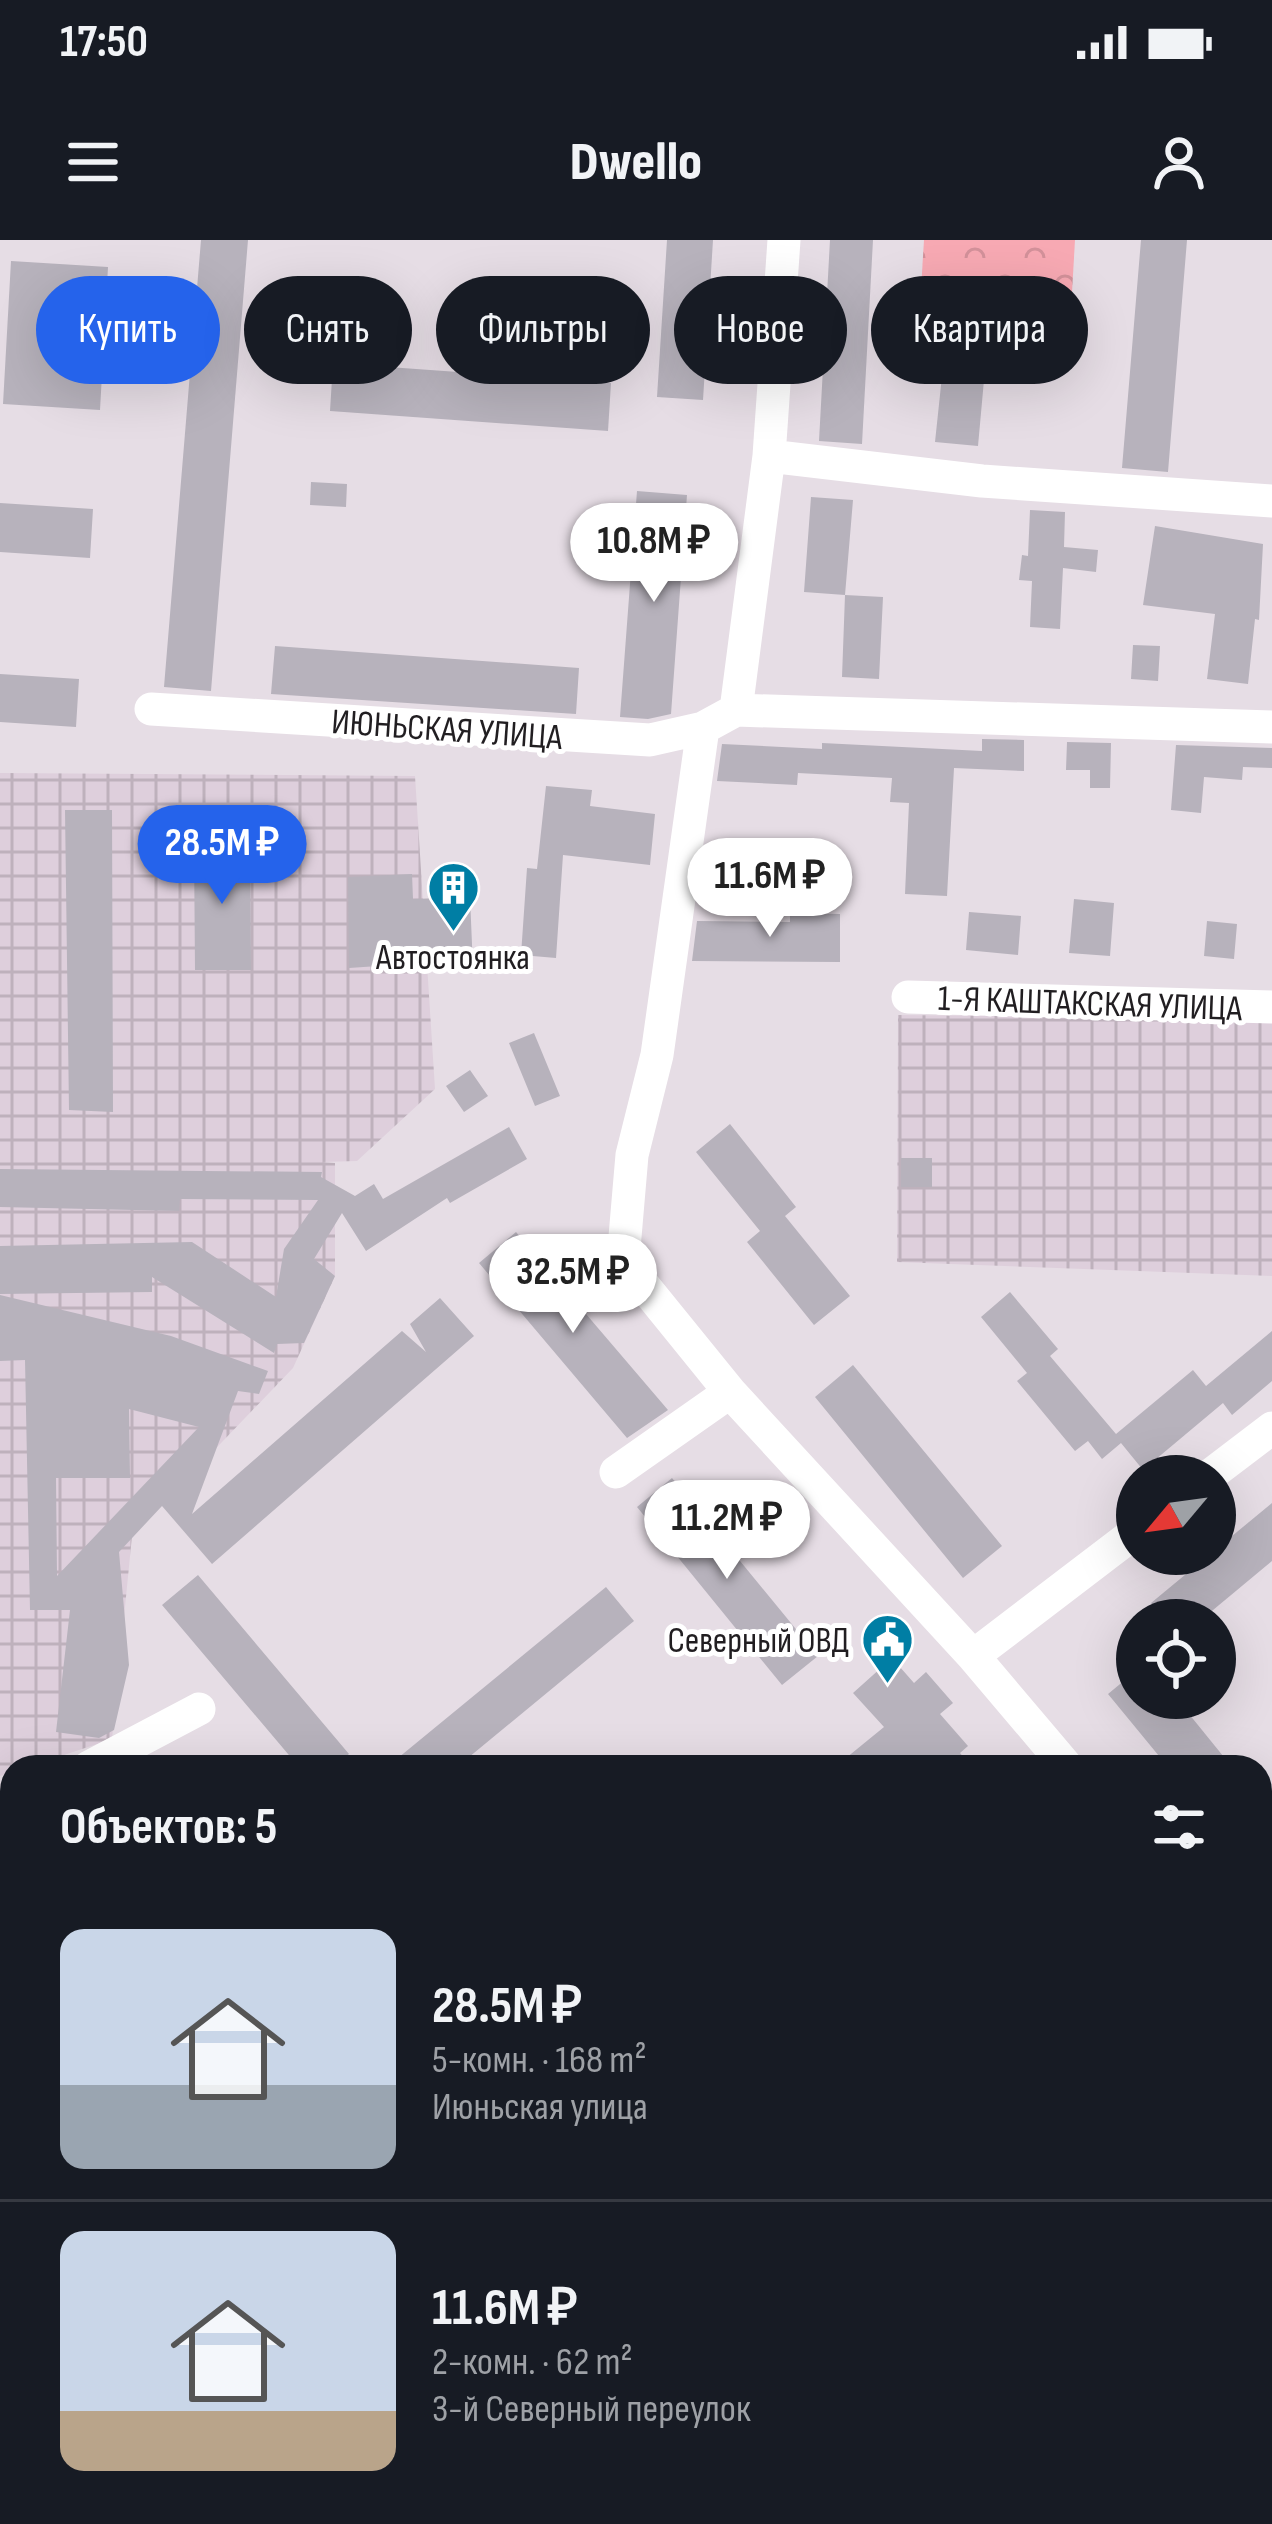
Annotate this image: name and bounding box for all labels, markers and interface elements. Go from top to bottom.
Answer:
text: 17:50 [60,15,148,70]
icon: menu [60,129,126,195]
icon: person [1146,129,1212,195]
text: Dwello [570,130,702,195]
chip: Купить [36,276,220,384]
chip: Снять [244,276,412,384]
chip: Фильтры [436,276,650,384]
chip: Новое [674,276,847,384]
chip: Квартира [871,276,1088,384]
pin: 10.8M ₽ [543,503,765,605]
text: 10.8M ₽ [597,518,711,565]
street label: ИЮНЬСКАЯ УЛИЦА [330,701,564,760]
pin: 28.5M ₽ [111,805,333,907]
text: 28.5M ₽ [165,820,279,867]
pin: 11.6M ₽ [659,838,881,940]
text: 11.6M ₽ [714,853,826,900]
building icon: Автостоянка [425,860,481,934]
place label: Автостоянка [375,937,530,980]
street label: 1-Я КАШТАКСКАЯ УЛИЦА [937,978,1243,1031]
pin: 32.5M ₽ [462,1234,684,1336]
text: 32.5M ₽ [516,1249,630,1296]
north arrow [1116,1455,1236,1575]
map controls [1116,1455,1236,1719]
pin: 11.2M ₽ [616,1480,838,1582]
text: 11.2M ₽ [671,1495,783,1542]
button: locate [1116,1599,1236,1719]
public building icon: Северный ОВД [860,1611,916,1685]
place label: Северный ОВД [668,1620,849,1663]
icon: filters [1146,1794,1212,1860]
text: Объектов: 5 [60,1797,278,1858]
text: 28.5M ₽ [432,1976,582,2037]
icon: home [156,1977,300,2121]
text: 5-комн. · 168 m² [432,2037,647,2084]
text: Июньская улица [432,2084,648,2131]
text: 11.6M ₽ [432,2278,578,2339]
icon: home [156,2279,300,2423]
text: 2-комн. · 62 m² [432,2339,633,2386]
text: 3-й Северный переулок [432,2386,751,2433]

